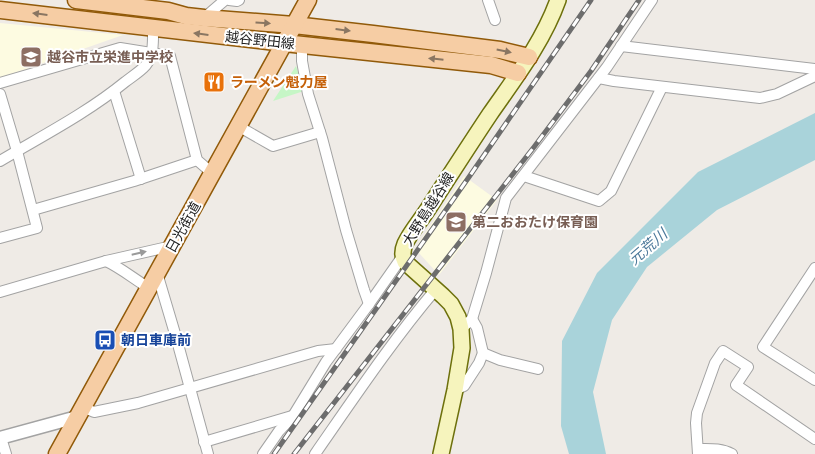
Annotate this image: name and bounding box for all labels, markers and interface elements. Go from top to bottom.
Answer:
one-way arrow [31,10,47,18]
one-way arrow [255,19,271,27]
one-way arrow [335,26,351,34]
street label: 越谷野田線 [224,27,296,53]
one-way arrow [193,30,209,38]
school or university icon: 越谷市立栄進中学校 [19,45,43,69]
one-way arrow [496,47,511,55]
place label: 越谷市立栄進中学校 [47,48,173,66]
one-way arrow [428,55,444,63]
restaurant icon: ラーメン魁力屋 [202,70,226,94]
place label: ラーメン魁力屋 [230,73,327,91]
street label: 大野島越谷線 [398,169,458,249]
street label: 日光街道 [162,198,204,256]
school or university icon: 第二おおたけ保育園 [444,210,468,234]
place label: 第二おおたけ保育園 [472,213,598,231]
water label: 元荒川 [625,224,672,269]
one-way arrow [132,249,147,257]
bus stop icon: 朝日車庫前 [93,328,117,352]
place label: 朝日車庫前 [121,331,191,349]

